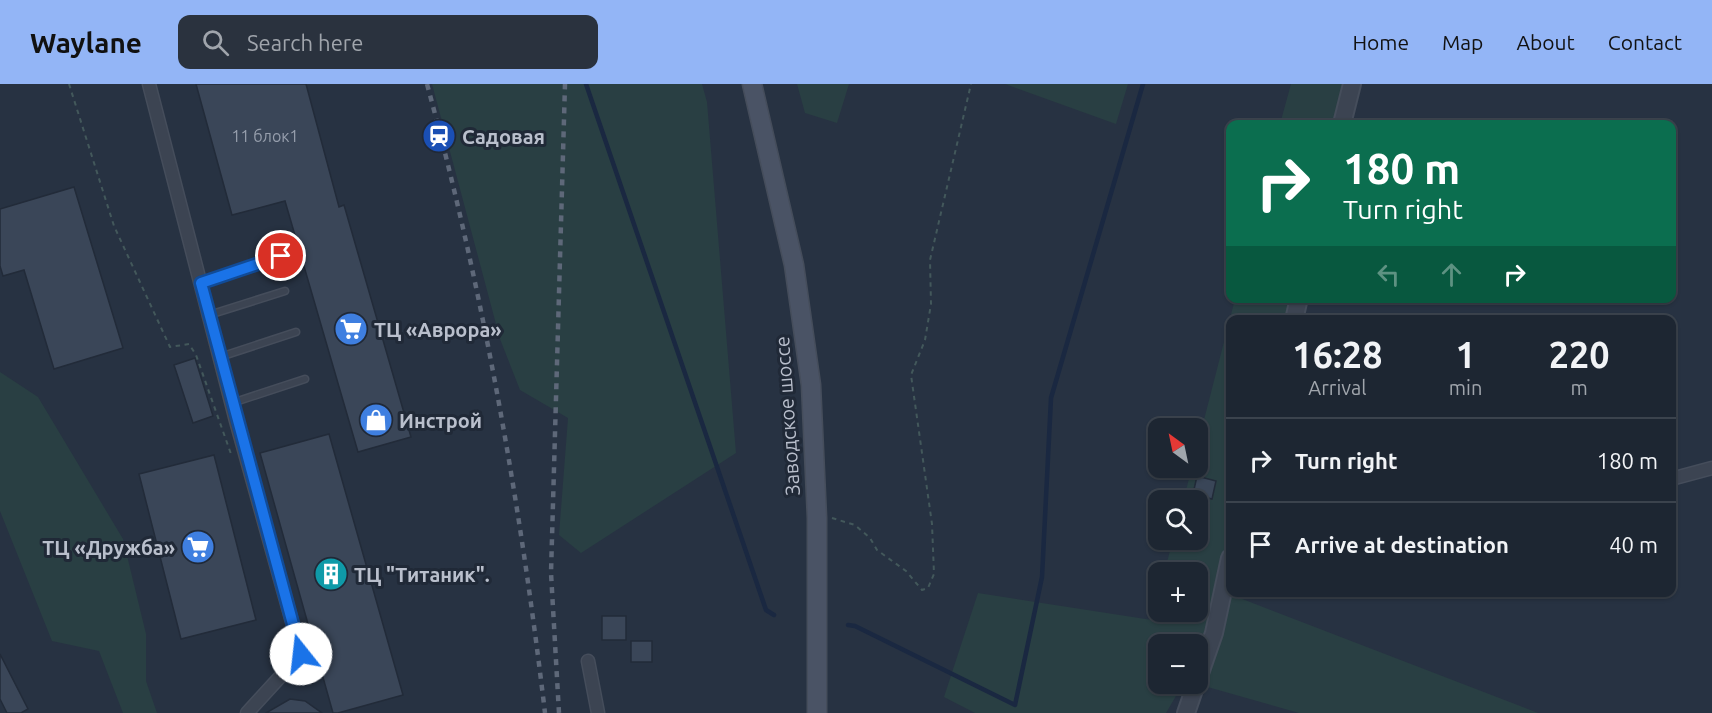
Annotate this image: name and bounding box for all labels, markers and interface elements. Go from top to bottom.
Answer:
search box [178,15,598,69]
icon: search [199,26,232,59]
text: Waylane [30,27,142,58]
text: Search here [247,30,363,55]
text: Home [1352,30,1409,54]
text: Map [1442,30,1483,54]
text: About [1516,30,1575,54]
text: Contact [1608,30,1682,54]
station icon: Садовая [421,118,457,154]
place label: Садовая [462,125,545,148]
house number: 11 блок1 [231,127,299,145]
icon: right [1244,144,1322,222]
text: 180 m [1343,145,1460,192]
text: Turn right [1343,194,1463,224]
pin [255,230,306,281]
icon: arrive [264,239,297,272]
icon: left [1372,258,1405,291]
icon: ahead [1435,258,1468,291]
icon: right [1498,258,1531,291]
supermarket icon: ТЦ «Аврора» [333,311,369,347]
place label: ТЦ «Аврора» [374,318,502,341]
text: 16:28 [1292,334,1382,375]
text: 1 [1455,334,1476,375]
text: 220 [1549,334,1610,375]
street label: Заводское шоссе [770,335,804,497]
text: Arrival [1308,376,1367,399]
text: min [1449,376,1482,399]
text: m [1571,376,1588,399]
shop icon: Инстрой [358,402,394,438]
place label: Инстрой [399,409,482,432]
north arrow [1148,418,1208,478]
map controls [1148,418,1208,694]
icon: right [1244,444,1277,477]
text: Turn right [1295,448,1397,473]
text: 180 m [1597,448,1658,473]
button: search [1148,490,1208,550]
icon: arrive [1244,528,1277,561]
supermarket icon: ТЦ «Дружба» [180,529,216,565]
text: Arrive at destination [1295,532,1509,557]
text: 40 m [1609,532,1658,557]
place label: ТЦ «Дружба» [42,536,175,559]
building icon: ТЦ "Титаник". [313,556,349,592]
button: + [1148,562,1208,622]
place label: ТЦ "Титаник". [354,563,490,586]
position arrow [269,622,333,686]
button: − [1148,634,1208,694]

